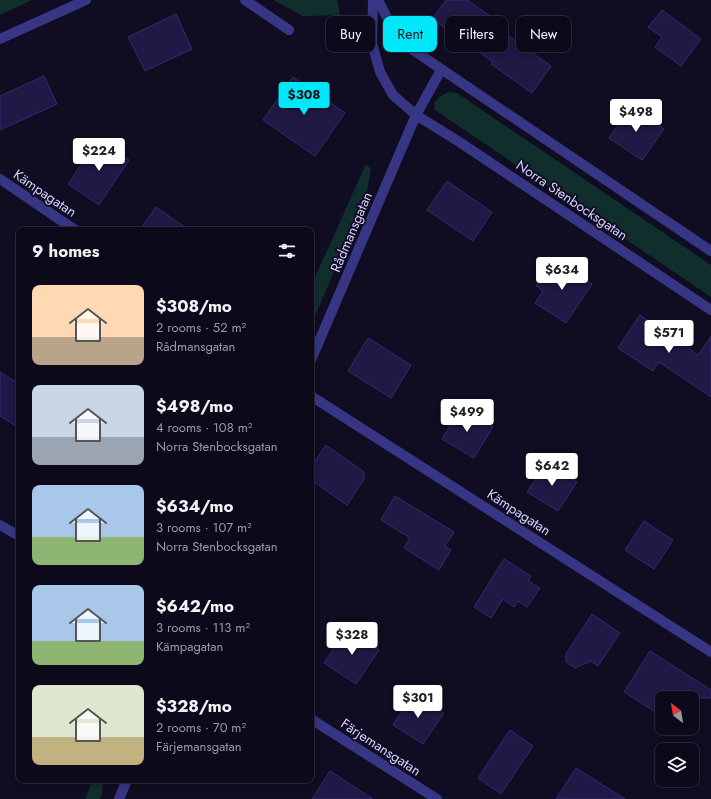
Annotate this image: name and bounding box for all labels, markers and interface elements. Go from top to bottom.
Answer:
chip: Buy [326,16,375,52]
chip: Rent [383,16,437,52]
chip: Filters [445,16,508,52]
chip: New [516,16,571,52]
pin: $308 [280,82,328,116]
text: $308 [288,85,320,104]
pin: $498 [612,99,660,133]
text: $498 [619,102,653,121]
pin: $224 [75,138,123,172]
text: $224 [82,141,116,160]
street label: Norra Stenbocksgatan [512,155,632,245]
street label: Kämpagatan [9,164,81,222]
street label: Rådmansgatan [325,189,377,275]
text: 9 homes [32,239,100,263]
icon: filters [276,240,298,262]
pin: $634 [538,257,586,291]
text: $634 [545,260,579,279]
text: $308/mo [156,294,232,318]
icon: home [64,301,112,349]
text: 2 rooms · 52 m² [156,318,246,337]
pin: $571 [645,320,693,354]
text: $571 [654,323,684,342]
text: Rådmansgatan [156,337,235,356]
text: $498/mo [156,394,233,418]
pin: $499 [443,399,491,433]
icon: home [64,401,112,449]
text: $499 [450,402,484,421]
text: 4 rooms · 108 m² [156,418,252,437]
text: Norra Stenbocksgatan [156,437,278,456]
pin: $642 [528,453,576,487]
text: $642 [535,456,569,475]
street label: Kämpagatan [483,484,555,540]
text: $634/mo [156,494,234,518]
icon: home [64,501,112,549]
text: 3 rooms · 107 m² [156,518,252,537]
text: Norra Stenbocksgatan [156,537,278,556]
text: $642/mo [156,594,234,618]
icon: home [64,601,112,649]
text: 3 rooms · 113 m² [156,618,250,637]
pin: $328 [328,622,376,656]
text: $328 [336,625,368,644]
text: Kämpagatan [156,637,223,656]
pin: $301 [394,685,442,719]
text: $301 [402,688,434,707]
north arrow [655,691,699,735]
map controls [655,691,699,787]
text: $328/mo [156,694,232,718]
icon: home [64,701,112,749]
street label: Färjemansgatan [337,714,425,780]
text: 2 rooms · 70 m² [156,718,246,737]
text: Färjemansgatan [156,737,242,756]
button: layers [655,743,699,787]

